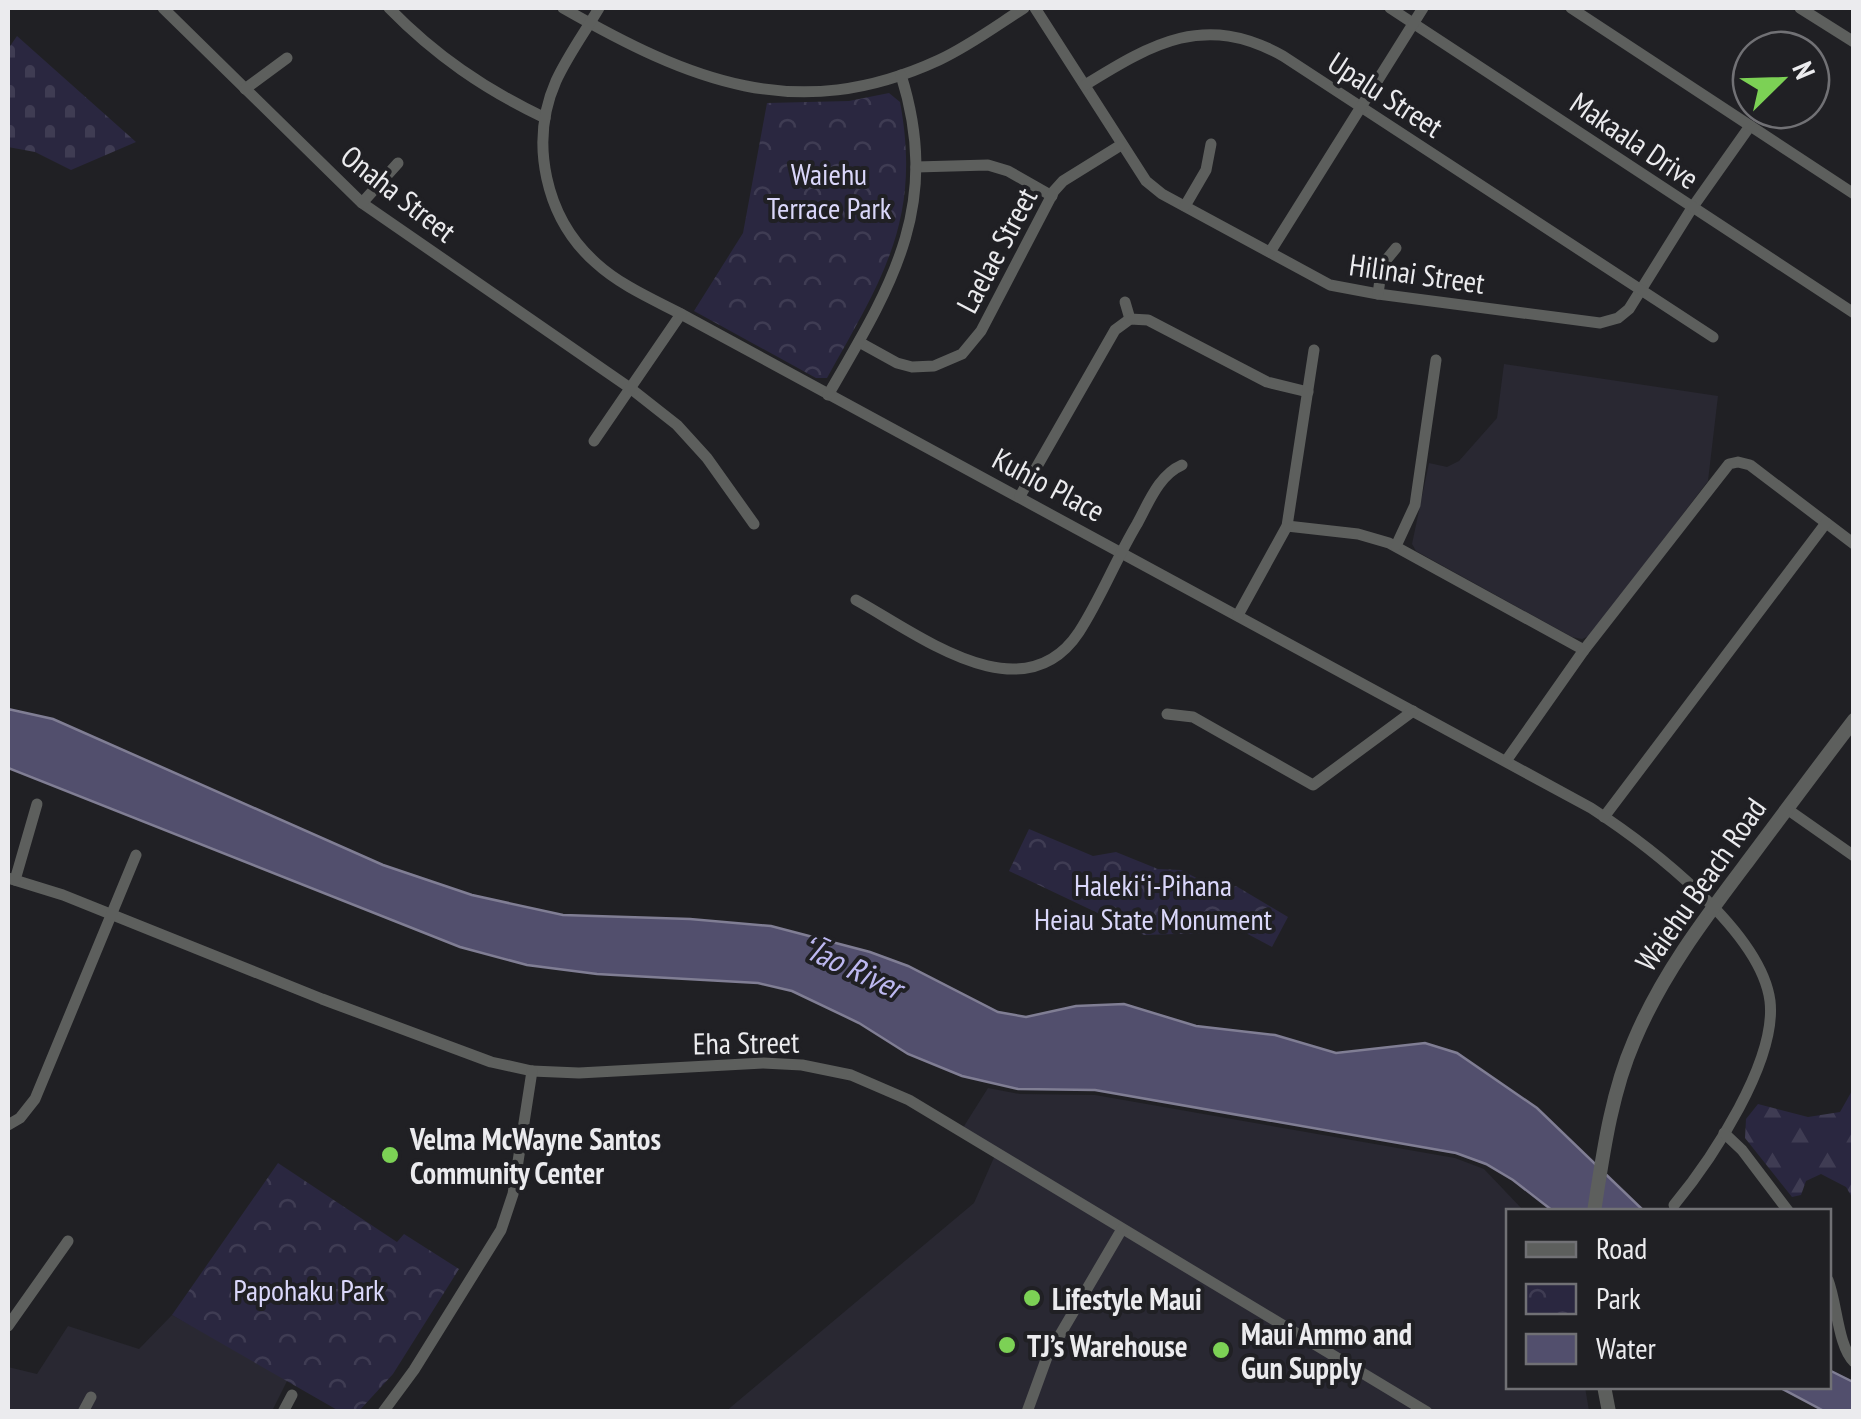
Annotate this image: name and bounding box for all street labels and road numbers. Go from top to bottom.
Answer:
street label: Upalu Street [1321,42,1451,146]
street label: Makaala Drive [1563,83,1707,197]
street label: Onaha Street [334,136,465,250]
street label: Laelae Street [947,180,1046,319]
street label: Hilinai Street [1347,244,1488,302]
street label: Kuhio Place [986,438,1112,530]
street label: Waiehu Beach Road [1626,790,1774,978]
street label: Eha Street [692,1022,800,1062]

